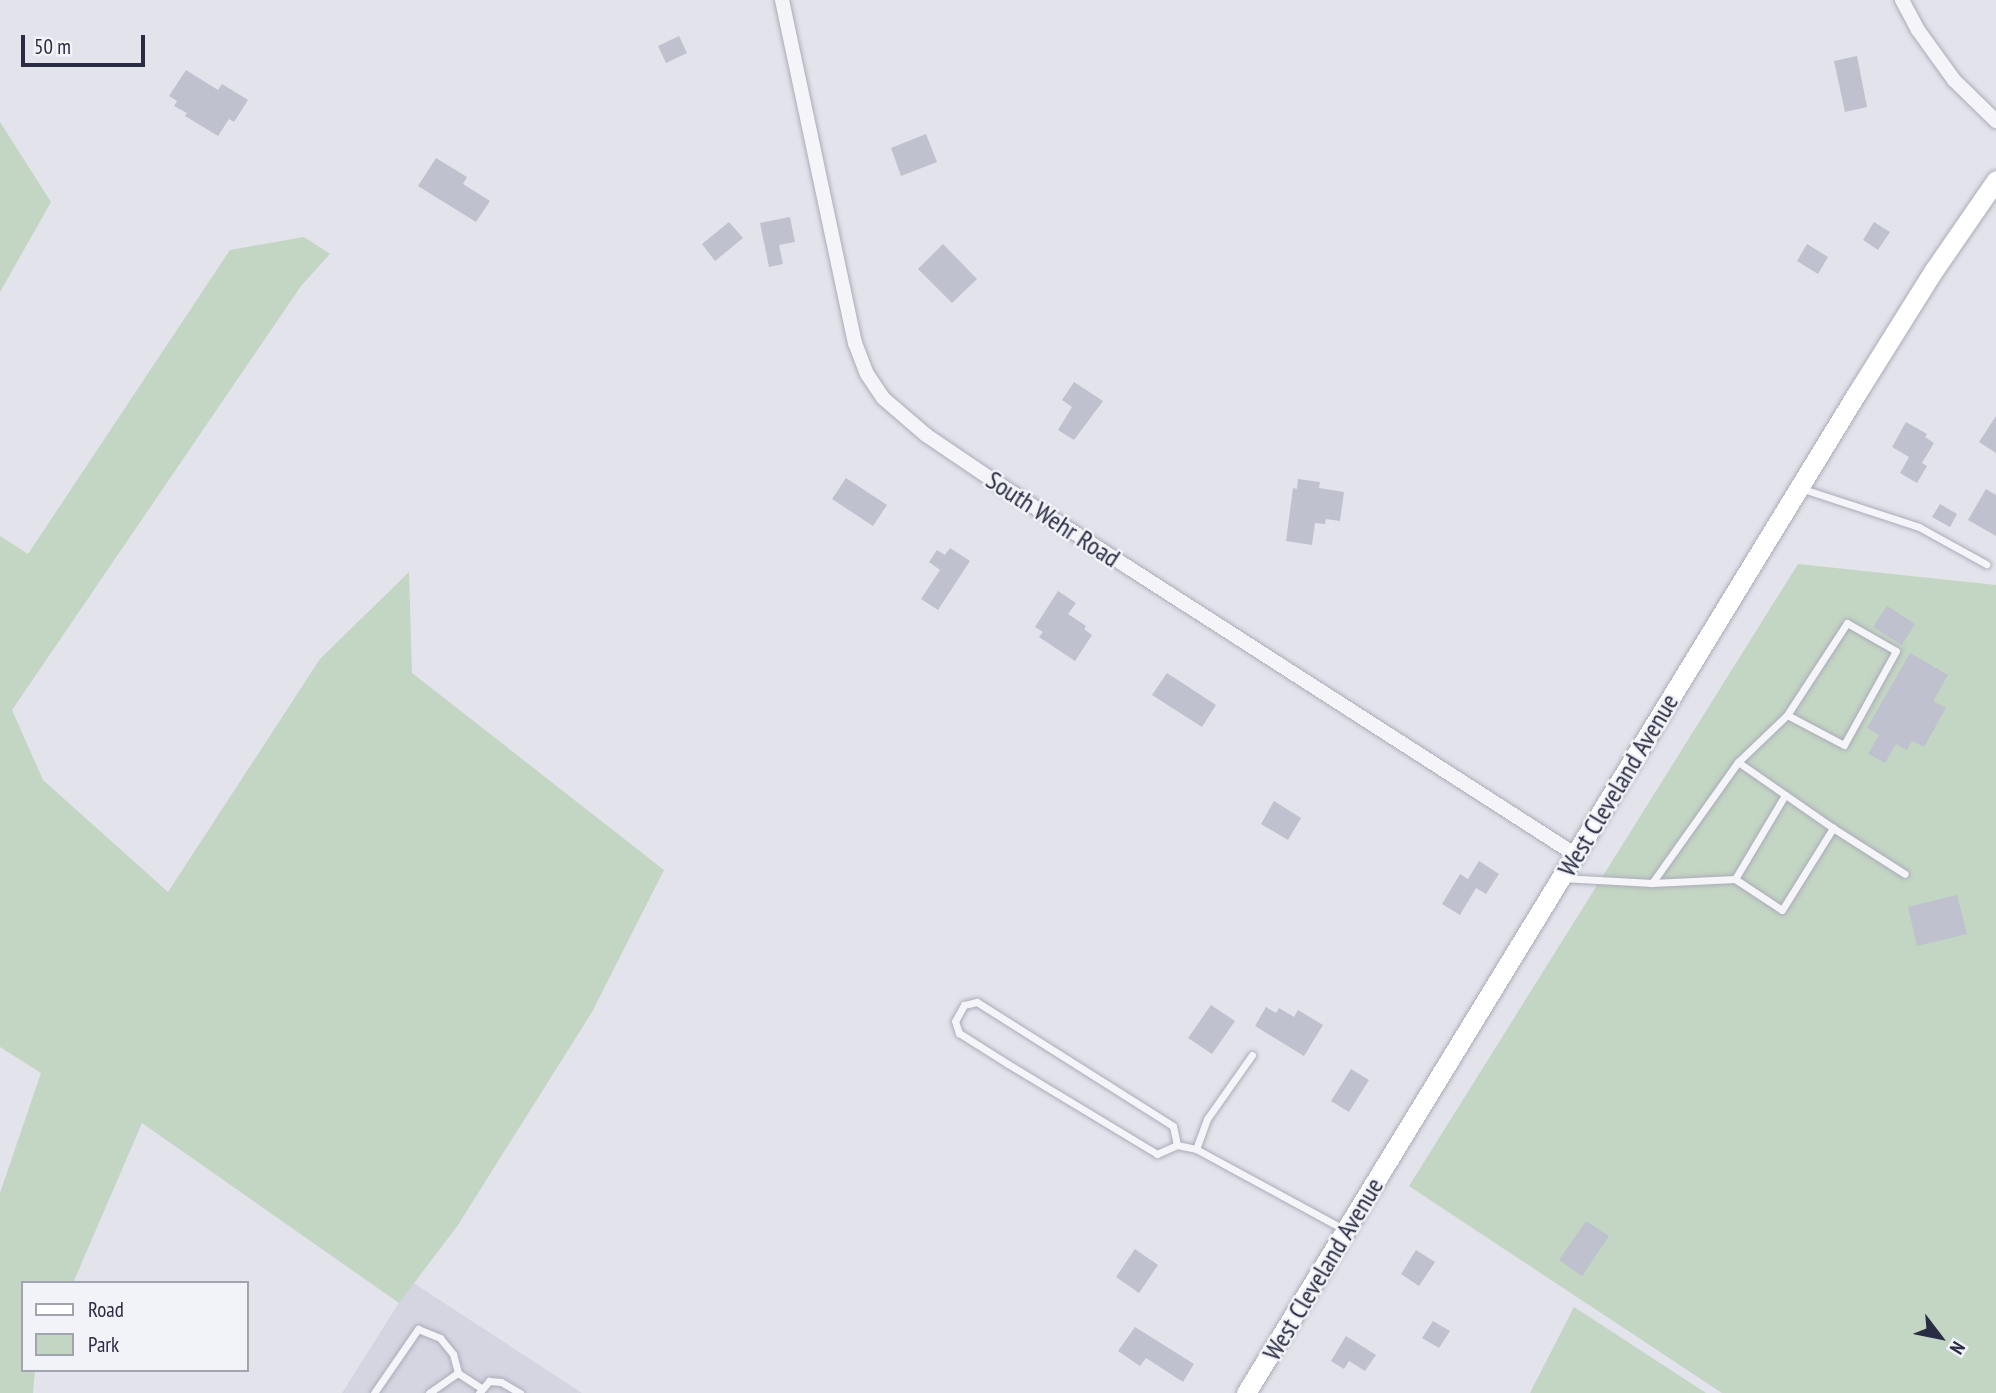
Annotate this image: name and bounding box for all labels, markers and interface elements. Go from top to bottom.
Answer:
scale bar [24,21,149,65]
text: 50 m [34,33,71,60]
street label: South Wehr Road [980,464,1126,574]
street label: West Cleveland Avenue [1551,688,1685,882]
street label: West Cleveland Avenue [1256,1172,1390,1366]
legend [21,1281,248,1372]
text: Road [88,1296,124,1323]
north arrow [1905,1302,1975,1372]
text: Park [88,1331,119,1358]
text: N [1945,1337,1971,1359]

